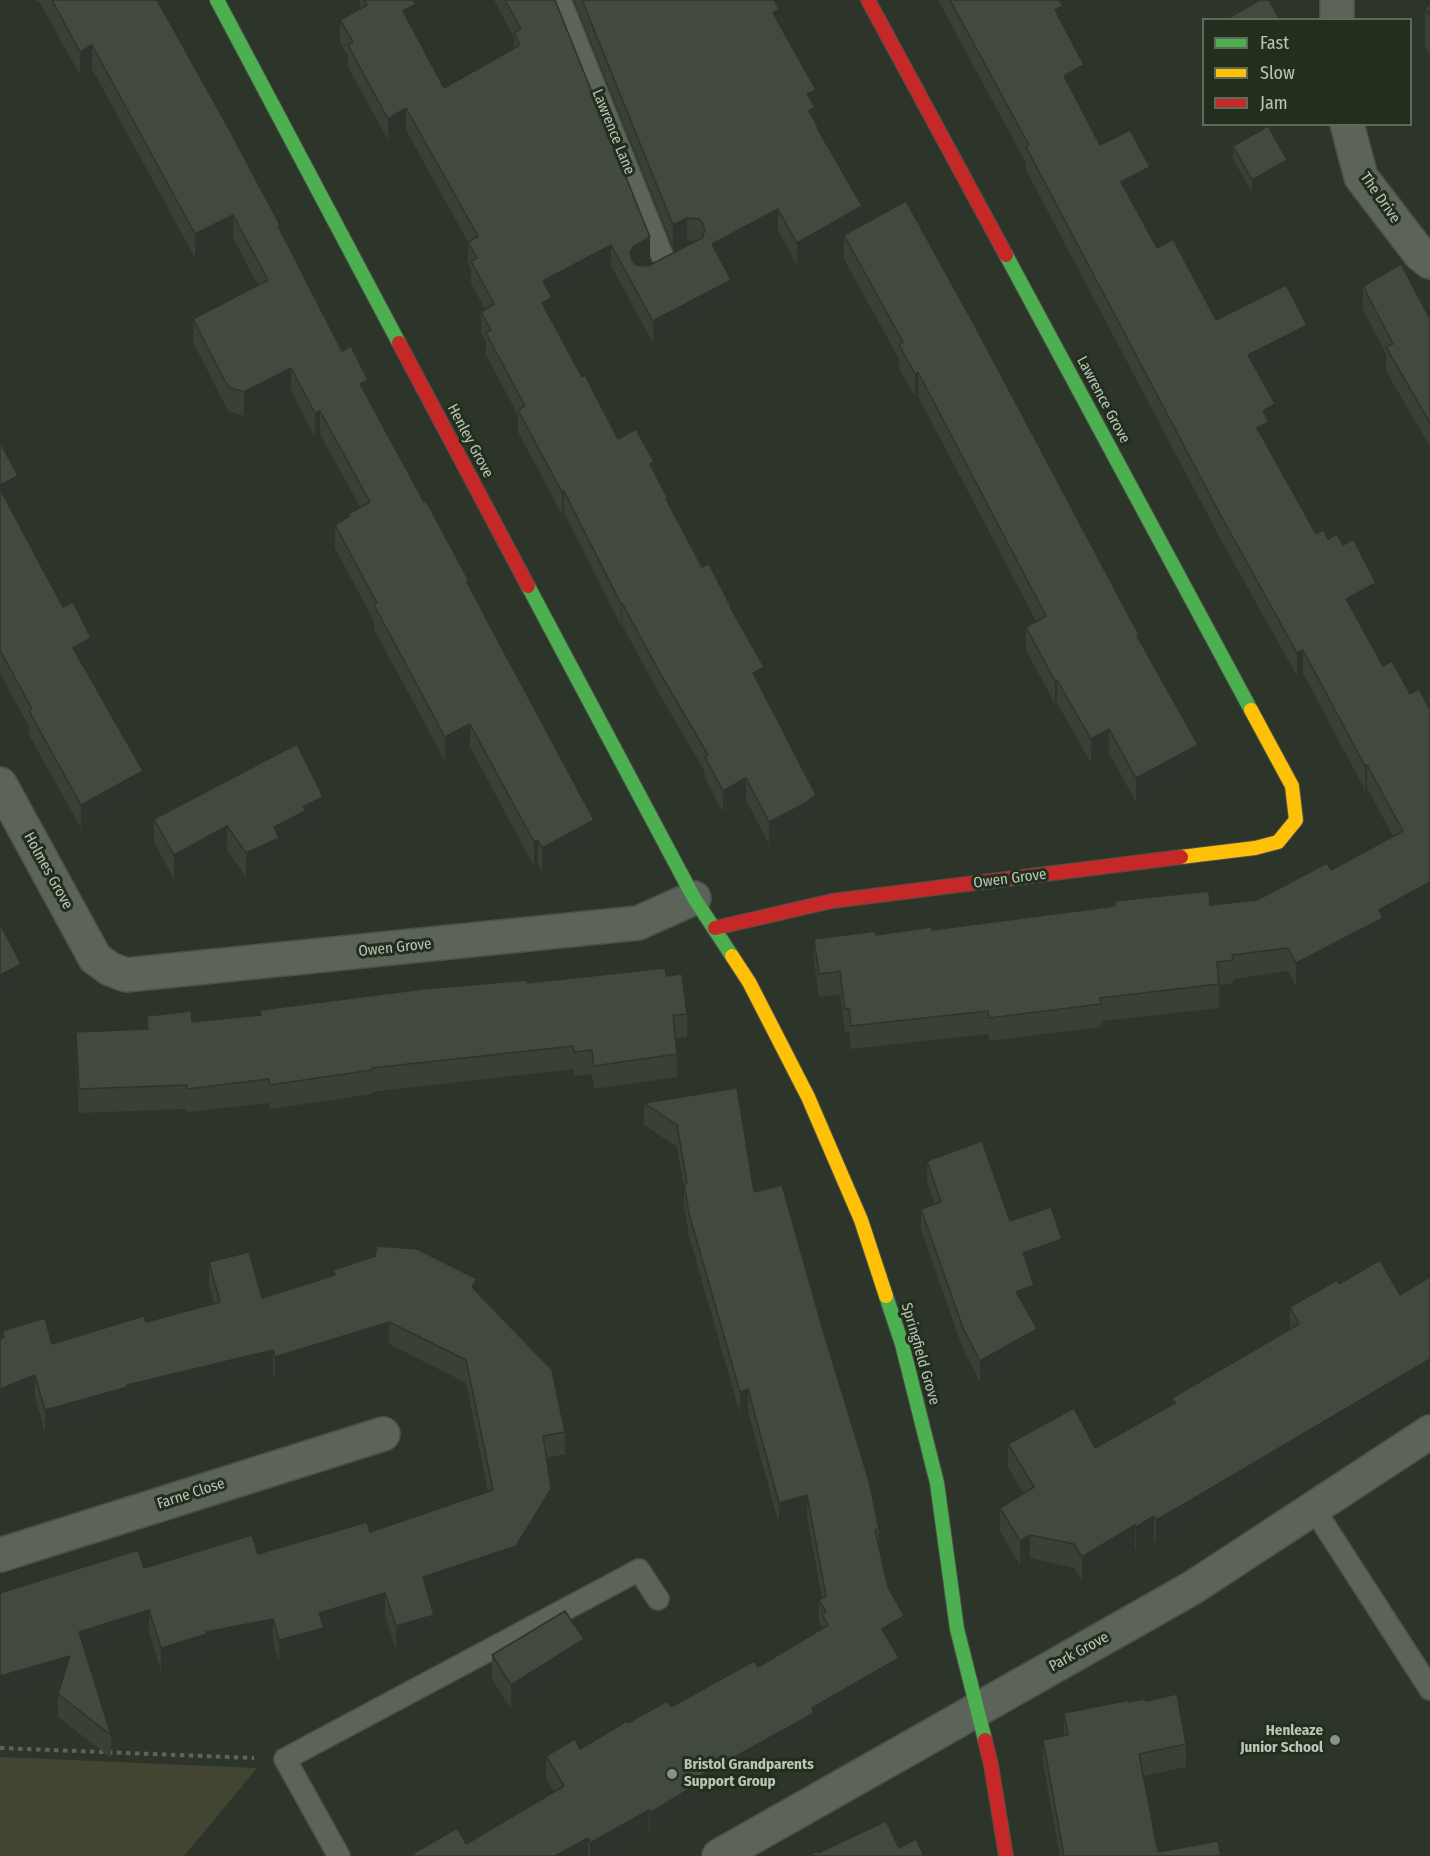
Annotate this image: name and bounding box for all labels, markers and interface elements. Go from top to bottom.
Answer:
legend [1202,18,1412,126]
text: Fast [1260,32,1289,54]
text: Slow [1260,62,1295,84]
street label: Lawrence Lane [588,87,638,177]
text: Jam [1260,92,1288,114]
street label: The Drive [1356,169,1404,227]
street label: Lawrence Grove [1072,353,1134,447]
street label: Henley Grove [443,401,497,481]
street label: Holmes Grove [20,829,76,913]
street label: Owen Grove [973,866,1047,892]
street label: Owen Grove [358,935,432,961]
street label: Springfield Grove [897,1301,943,1407]
street label: Farne Close [155,1475,227,1513]
street label: Park Grove [1046,1628,1112,1676]
place label: Henleaze Junior School [1240,1722,1323,1757]
marker: Henleaze Junior School [1328,1733,1342,1747]
place label: Bristol Grandparents Support Group [684,1756,814,1791]
marker: Bristol Grandparents Support Group [665,1767,679,1781]

